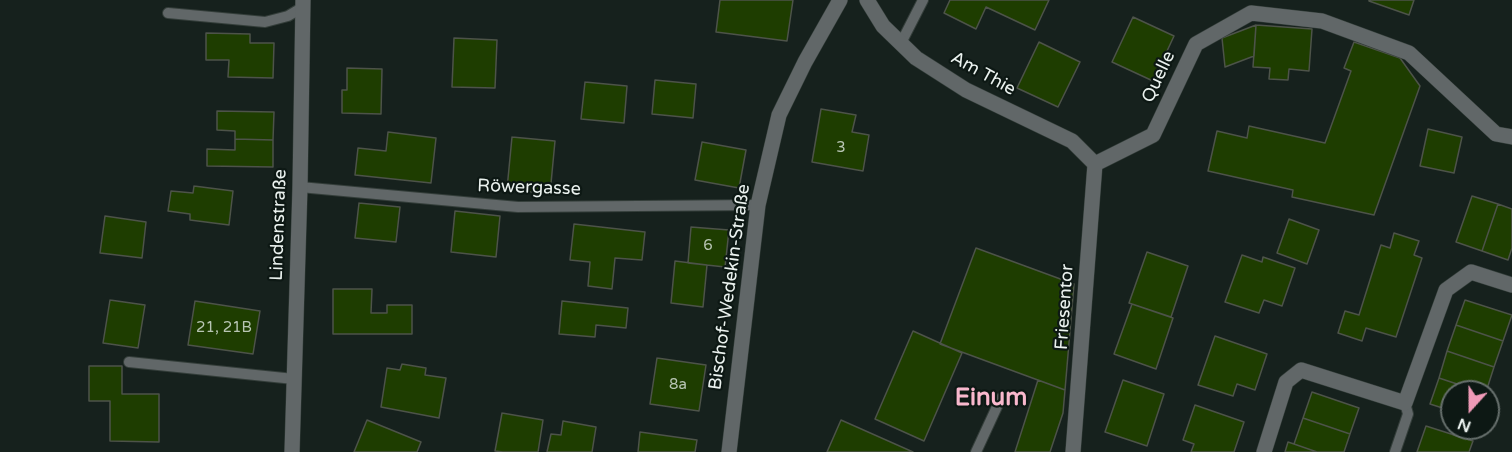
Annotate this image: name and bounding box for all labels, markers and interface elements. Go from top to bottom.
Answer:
street label: Am Thie [947,47,1019,101]
street label: Quelle [1138,48,1180,106]
house number: 3 [836,139,846,157]
street label: Lindenstraße [266,169,292,281]
street label: Röwergasse [477,175,581,201]
street label: Bischof-Wedekin-Straße [705,183,755,391]
house number: 6 [703,237,713,255]
street label: Friesentor [1051,263,1079,351]
house number: 21, 21B [196,319,252,337]
house number: 8a [669,376,687,394]
north arrow [1440,380,1500,440]
district label: Einum [955,385,1027,413]
text: N [1455,413,1474,437]

